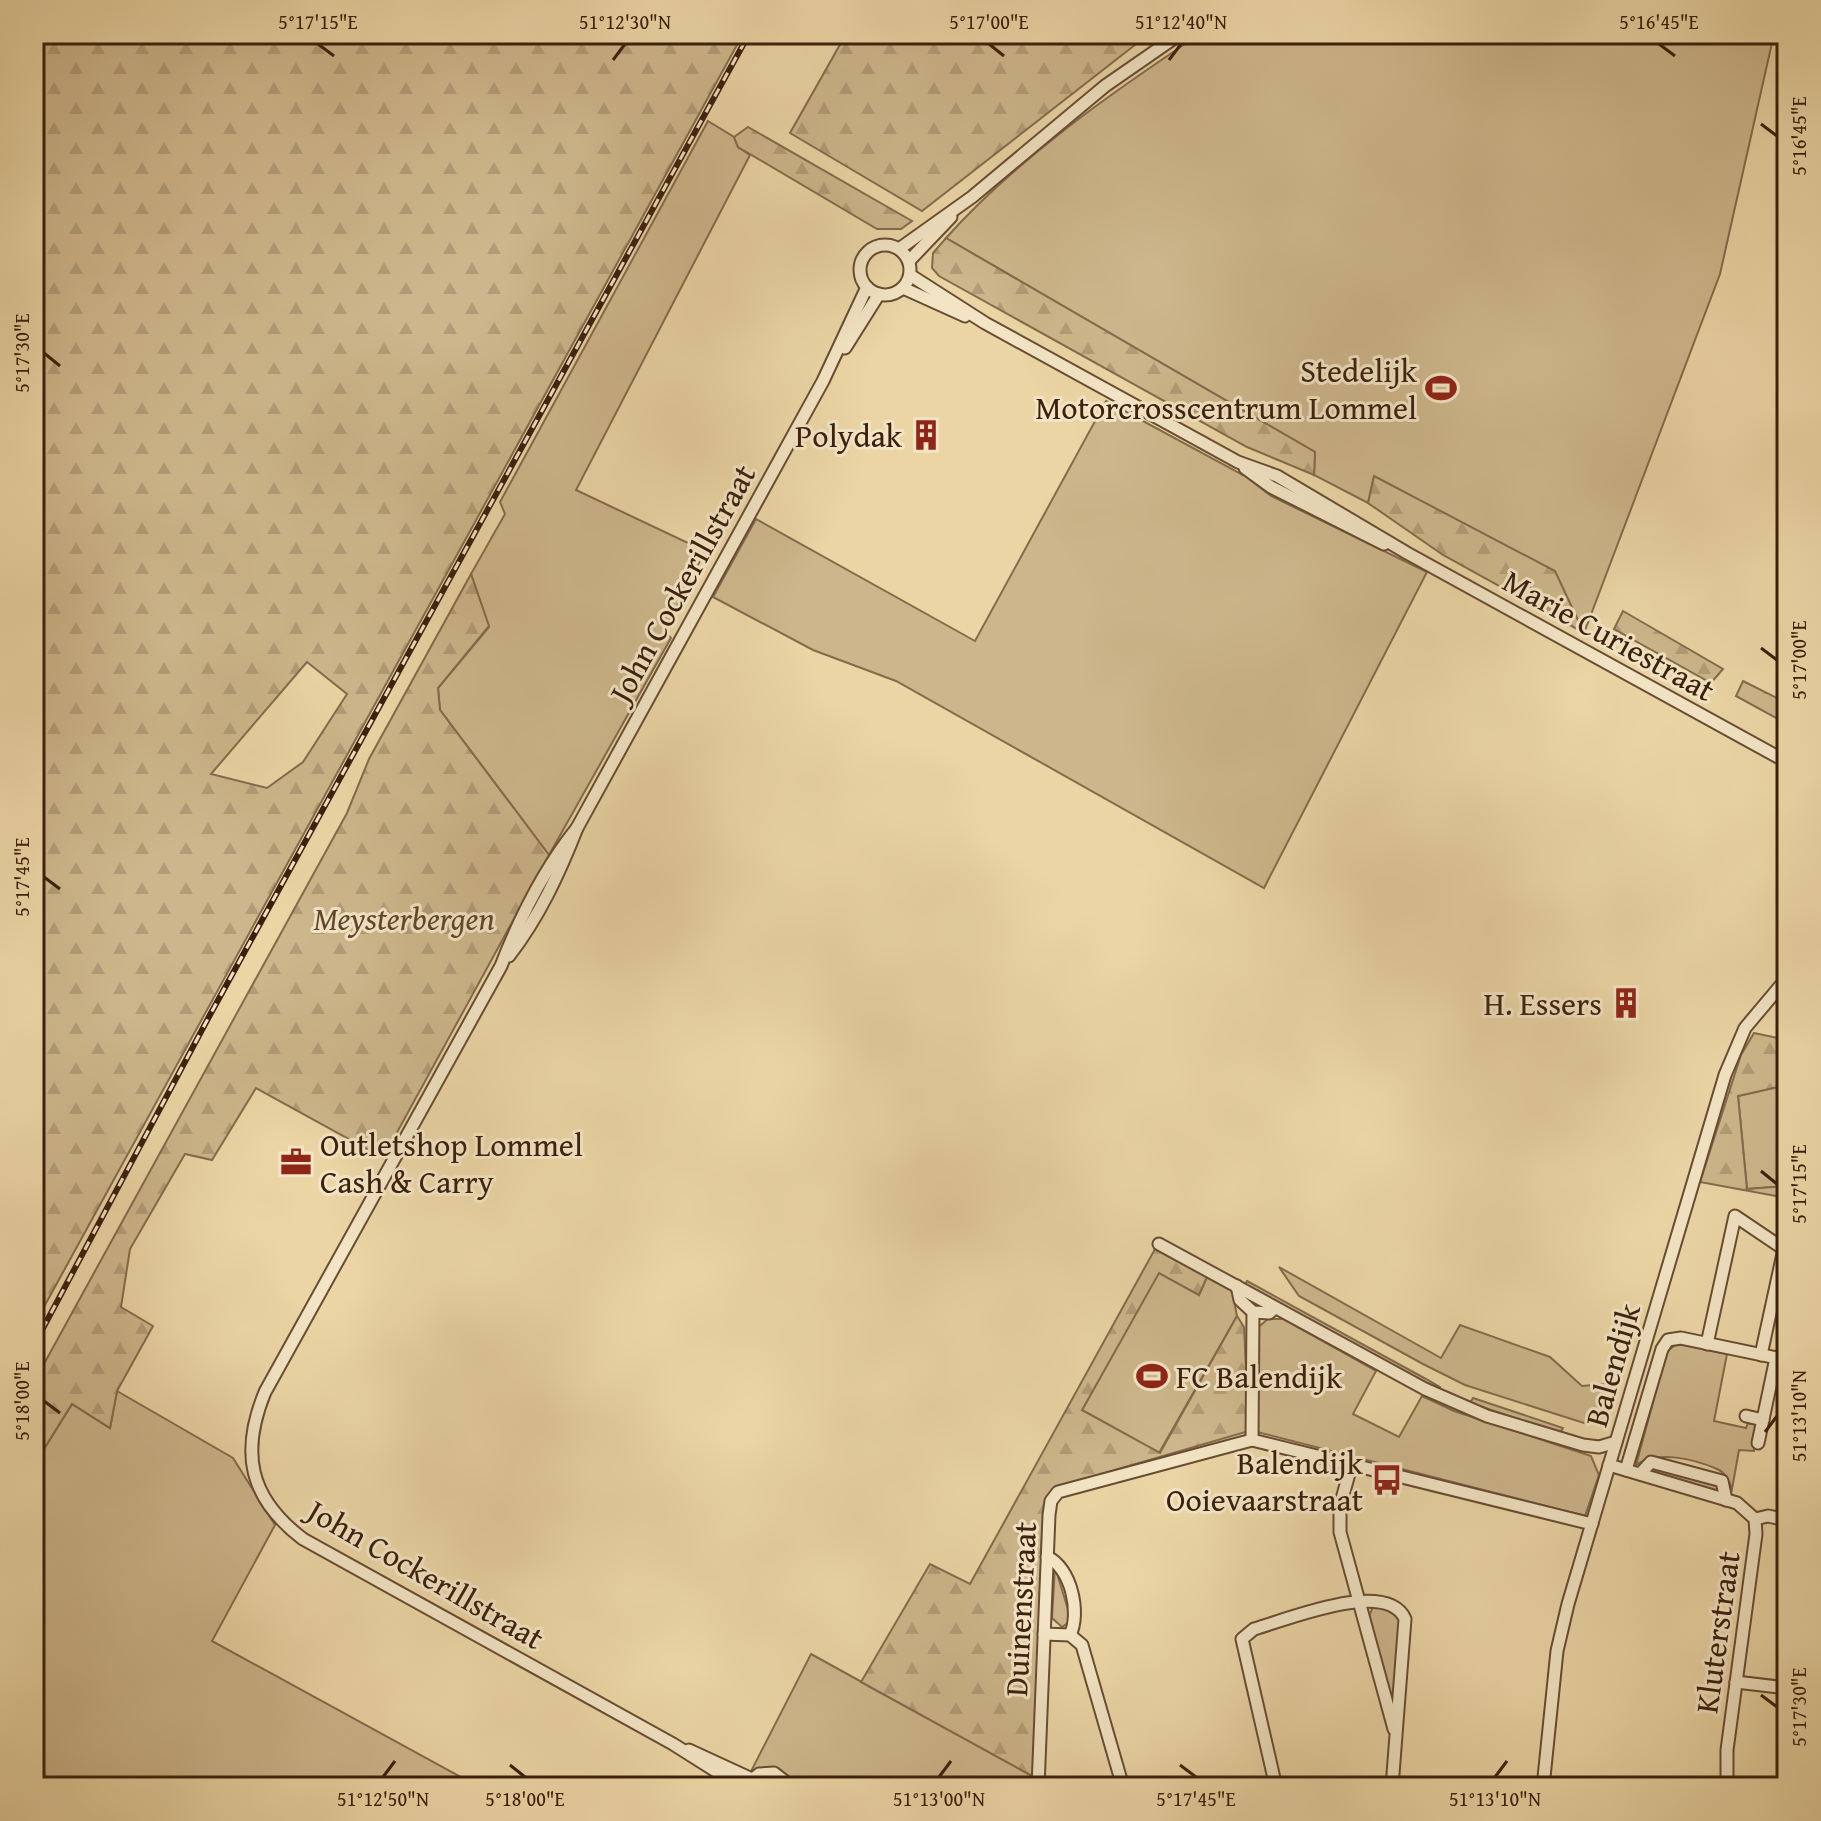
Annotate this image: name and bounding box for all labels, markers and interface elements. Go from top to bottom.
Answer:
text: 5°17'15"E [278,7,358,36]
text: 51°12'30"N [579,7,671,36]
text: 5°17'00"E [949,7,1029,36]
text: 51°12'40"N [1135,7,1227,36]
text: 5°16'45"E [1619,7,1699,36]
text: 5°16'45"E [1784,96,1813,176]
text: 5°17'30"E [7,313,36,393]
place label: Stedelijk Motorcrosscentrum Lommel [1035,347,1418,431]
sports icon: Stedelijk Motorcrosscentrum Lommel [1424,371,1458,405]
place label: Polydak [795,412,903,459]
building icon: Polydak [909,418,943,452]
street label: John Cockerillstraat [595,455,767,714]
street label: Marie Curiestraat [1494,557,1724,713]
text: 5°17'00"E [1784,620,1813,700]
text: 5°17'45"E [7,837,36,917]
park label: Meysterbergen [313,895,495,942]
place label: H. Essers [1483,980,1602,1027]
building icon: H. Essers [1609,986,1643,1020]
place label: Outletshop Lommel Cash & Carry [320,1121,583,1205]
text: 5°17'15"E [1784,1144,1813,1224]
office icon: Outletshop Lommel Cash & Carry [279,1145,313,1179]
street label: Balendijk [1572,1297,1652,1432]
place label: FC Balendijk [1176,1353,1343,1400]
sports icon: FC Balendijk [1135,1359,1169,1393]
text: 5°18'00"E [7,1361,36,1441]
text: 51°13'10"N [1784,1370,1813,1462]
place label: Balendijk Ooievaarstraat [1166,1439,1364,1523]
bus stop icon: Balendijk Ooievaarstraat [1370,1463,1404,1497]
street label: John Cockerillstraat [296,1485,553,1661]
street label: Duinenstraat [992,1520,1048,1698]
street label: Kluterstraat [1682,1548,1752,1716]
text: 5°17'30"E [1784,1667,1813,1747]
text: 51°12'50"N [337,1784,429,1813]
text: 5°18'00"E [485,1784,565,1813]
text: 51°13'00"N [893,1784,985,1813]
text: 5°17'45"E [1156,1784,1236,1813]
text: 51°13'10"N [1449,1784,1541,1813]

